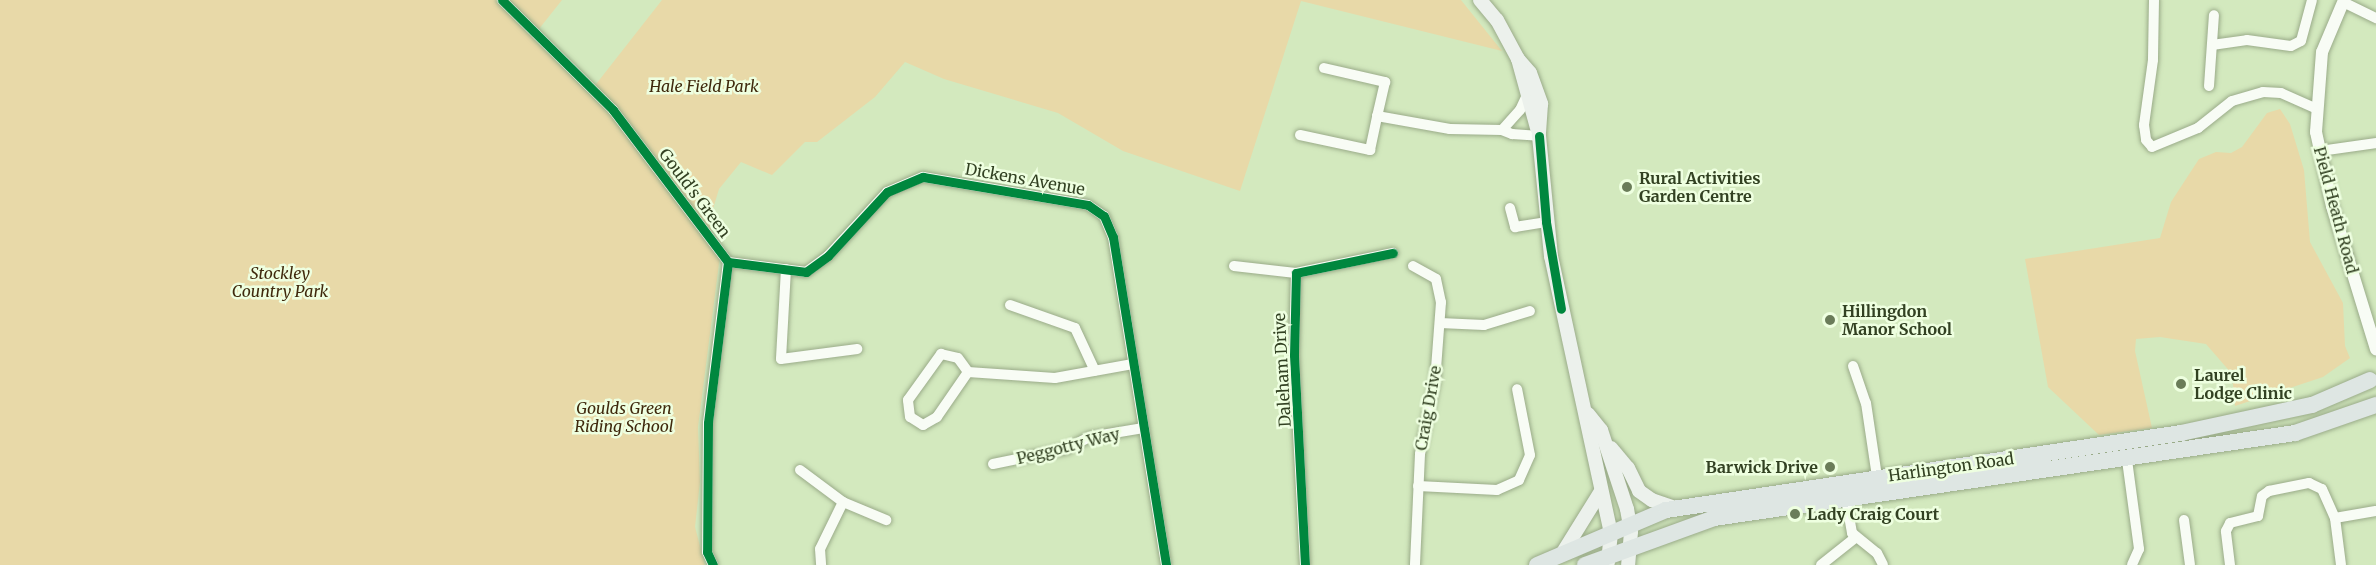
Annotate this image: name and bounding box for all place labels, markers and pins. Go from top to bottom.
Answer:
place label: Rural Activities Garden Centre [1639,168,1761,206]
marker: Rural Activities Garden Centre [1620,180,1634,194]
place label: Hillingdon Manor School [1842,301,1952,339]
marker: Hillingdon Manor School [1823,313,1837,327]
place label: Laurel Lodge Clinic [2194,365,2292,403]
marker: Laurel Lodge Clinic [2172,375,2190,393]
place label: Barwick Drive [1705,457,1818,477]
marker: Barwick Drive [1823,460,1837,474]
place label: Lady Craig Court [1807,504,1939,524]
marker: Lady Craig Court [1788,507,1802,521]

